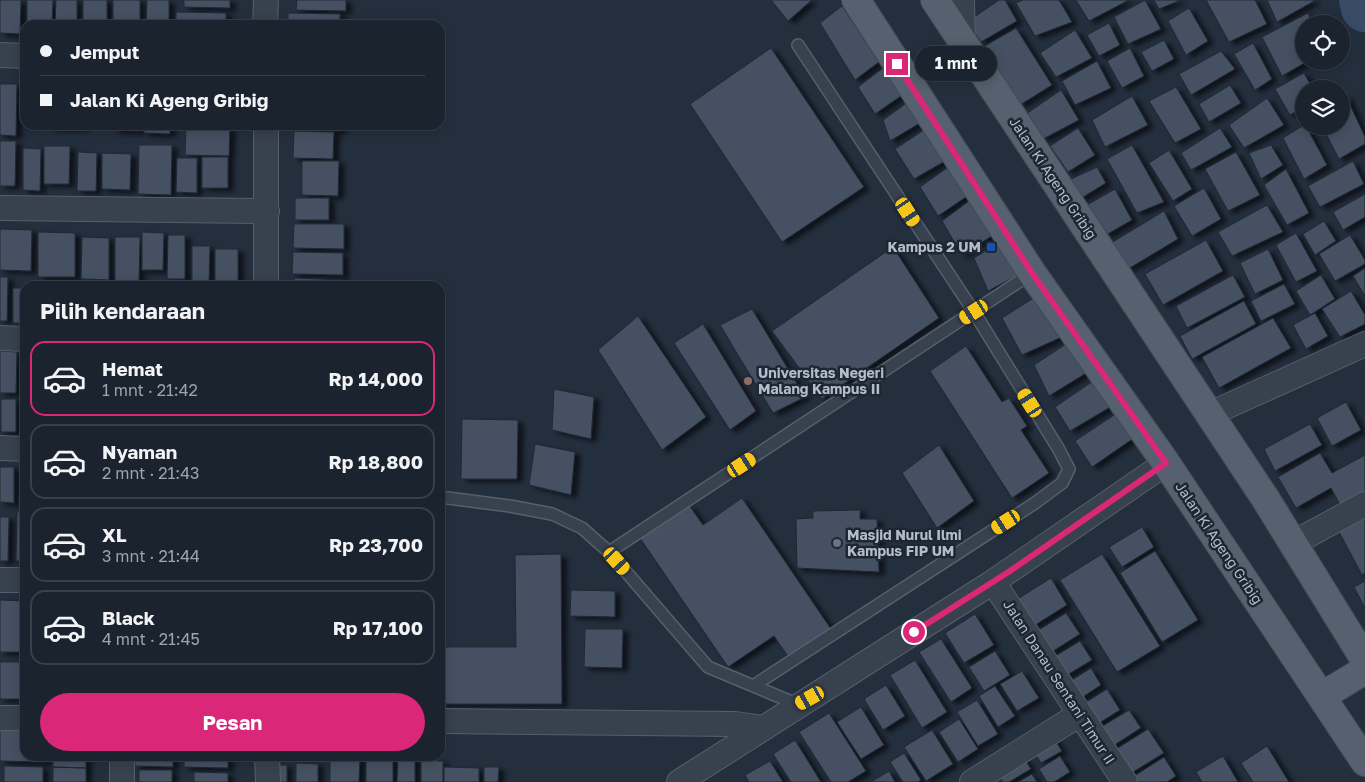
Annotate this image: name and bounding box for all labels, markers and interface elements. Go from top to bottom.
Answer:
map controls [1295,15,1350,135]
button: locate [1295,15,1350,70]
text: Jemput [70,40,139,63]
callout: 1 mnt [914,46,997,82]
route end [886,53,908,75]
text: 1 mnt [935,53,977,73]
button: layers [1295,80,1350,135]
text: Jalan Ki Ageng Gribig [70,88,269,111]
street label: Jalan Ki Ageng Gribig [1006,113,1101,242]
car [893,195,922,229]
place label: Kampus 2 UM [888,238,981,255]
marker: Kampus 2 UM [985,241,997,253]
text: Pilih kendaraan [40,297,205,324]
car [957,298,990,326]
icon: car [42,356,87,401]
text: Hemat [102,357,163,380]
place label: Universitas Negeri Malang Kampus II [758,364,884,397]
text: Rp 14,000 [329,367,423,390]
marker: Universitas Negeri Malang Kampus II [742,375,754,387]
text: 1 mnt · 21:42 [102,380,198,400]
car [1015,386,1044,420]
icon: car [42,439,87,484]
text: Nyaman [102,440,177,463]
text: Rp 18,800 [328,450,423,473]
car [725,451,758,479]
text: 2 mnt · 21:43 [102,463,199,483]
street label: Jalan Ki Ageng Gribig [1172,478,1267,607]
car [989,508,1022,536]
icon: car [42,522,87,567]
text: XL [102,523,127,546]
place label: Masjid Nurul Ilmi Kampus FIP UM [847,526,962,559]
text: Rp 23,700 [329,533,423,556]
marker: Masjid Nurul Ilmi Kampus FIP UM [831,537,843,549]
car [601,545,632,577]
text: 3 mnt · 21:44 [102,546,200,566]
street label: Jalan Danau Sentani Timur II [1000,596,1119,767]
icon: car [42,605,87,650]
text: Black [102,606,155,629]
text: Rp 17,100 [333,616,423,639]
route start [903,621,925,643]
text: 4 mnt · 21:45 [102,629,200,649]
car [793,684,826,712]
button: Pesan [40,693,425,751]

